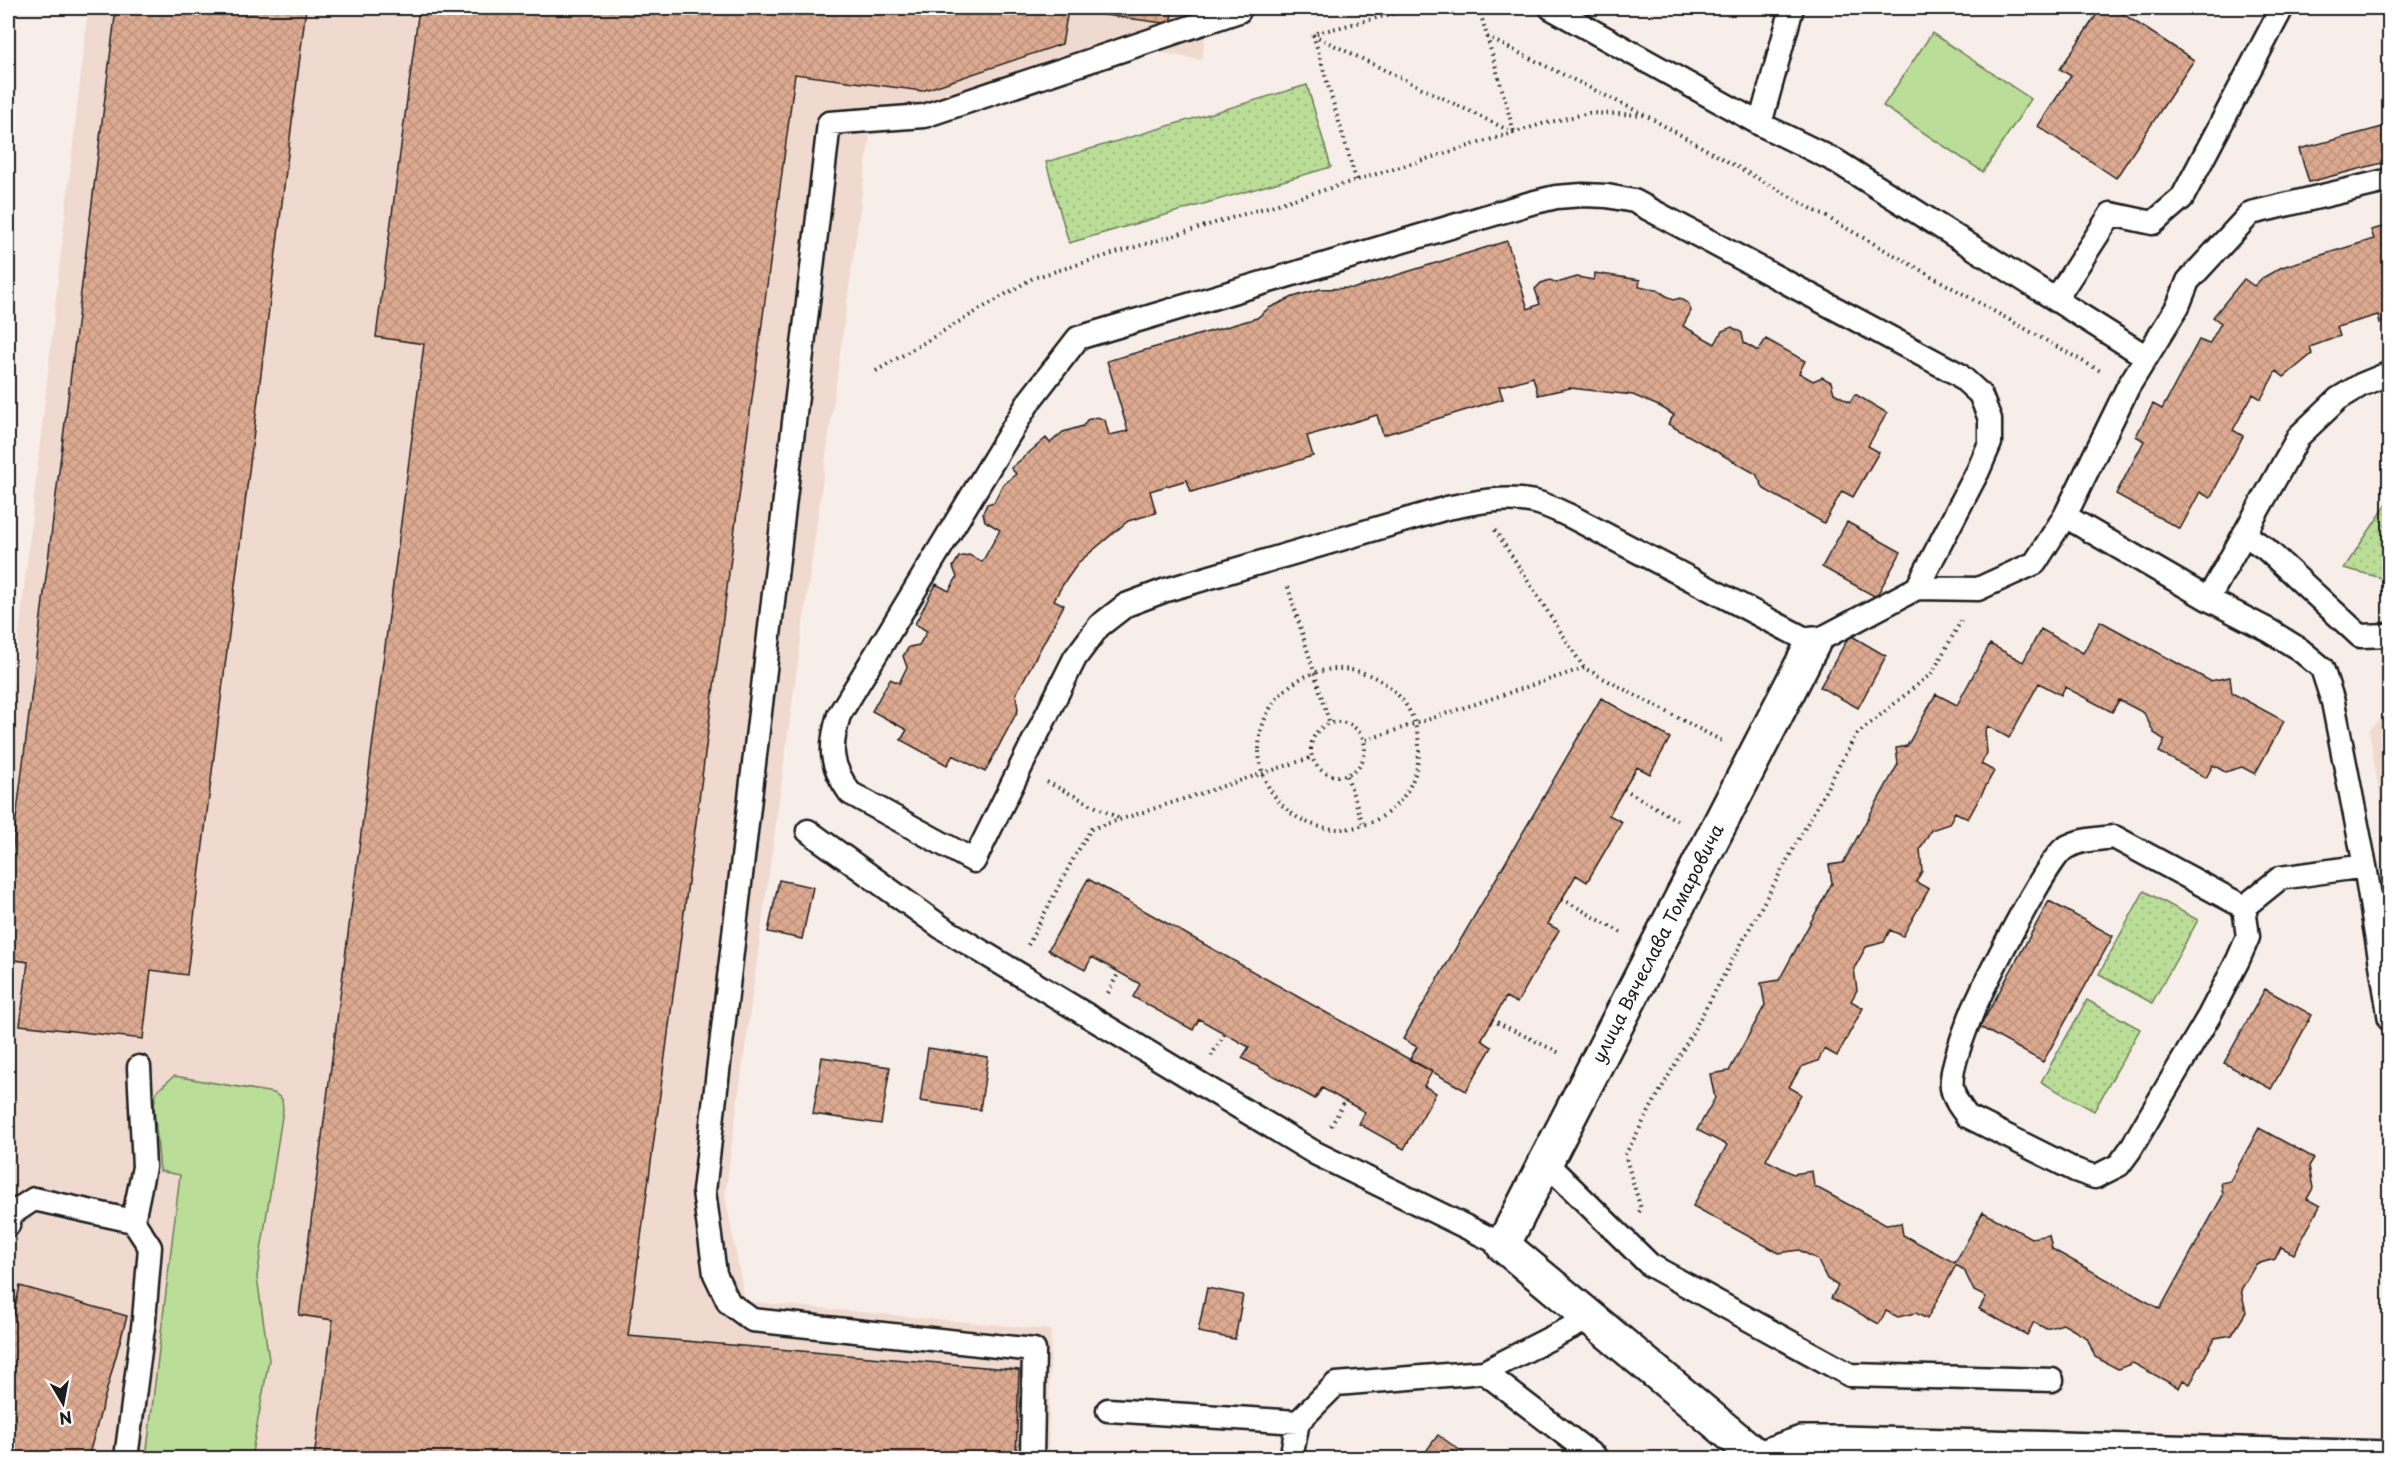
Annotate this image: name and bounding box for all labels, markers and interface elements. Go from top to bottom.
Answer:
street label: улица Вячеслава Томаровича [1584,818,1730,1067]
north arrow [33,1373,93,1433]
text: N [57,1406,74,1432]

